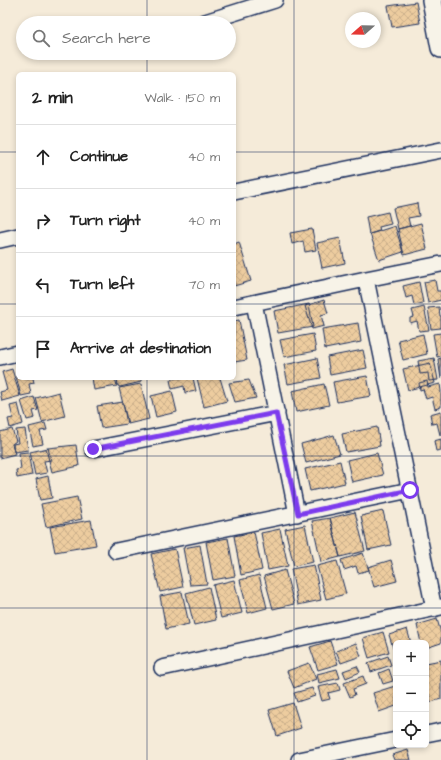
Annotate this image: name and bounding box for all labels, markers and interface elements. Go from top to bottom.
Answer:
north arrow [345,12,381,48]
search box [16,16,236,60]
icon: search [30,27,52,49]
text: Search here [62,28,151,49]
text: 2 min [32,86,73,110]
text: Walk · 150 m [145,89,220,107]
icon: ahead [32,146,54,168]
text: Continue [70,146,128,167]
text: 40 m [188,148,220,166]
icon: right [32,210,54,232]
text: Turn right [70,210,141,231]
text: 40 m [188,212,220,230]
icon: left [32,274,54,296]
text: Turn left [70,274,134,295]
text: 70 m [188,276,220,294]
icon: arrive [32,338,54,360]
text: Arrive at destination [70,338,211,359]
route end [84,440,102,458]
route start [401,481,419,499]
map controls [393,640,429,748]
button: + [393,640,429,676]
button: − [393,676,429,712]
button: locate [393,712,429,748]

